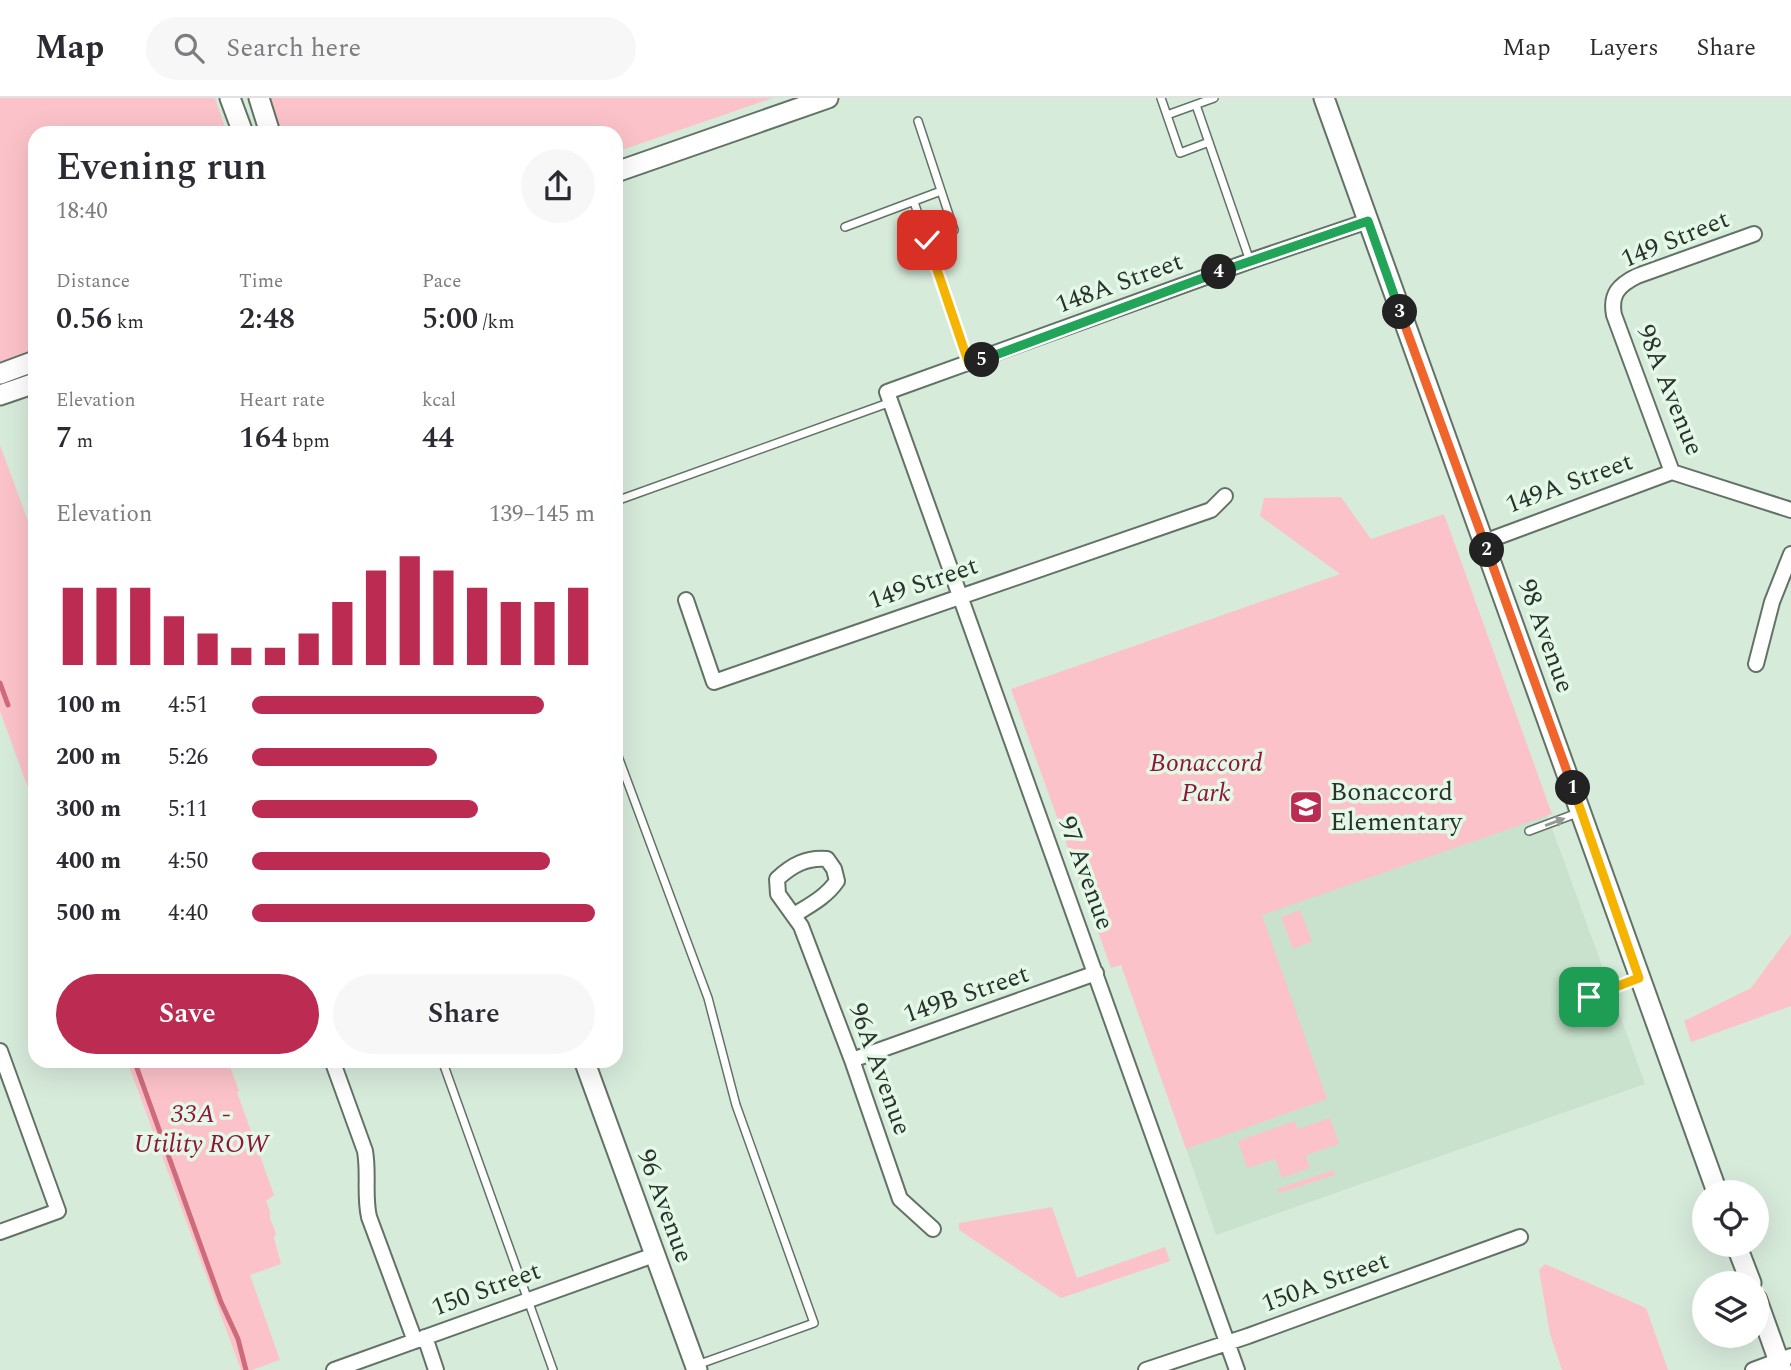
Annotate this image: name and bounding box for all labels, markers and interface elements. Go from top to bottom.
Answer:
search box [146,17,636,80]
text: Map [35,23,104,73]
text: Search here [226,28,361,68]
icon: search [170,29,208,67]
text: Map [1502,30,1551,66]
text: Layers [1589,30,1659,66]
text: Share [1697,30,1756,66]
text: Evening run [56,139,267,197]
button: share [521,149,595,223]
text: 18:40 [56,194,108,229]
street label: 149 Street [1615,199,1735,279]
pin [897,210,957,270]
icon: check [908,221,946,259]
street label: 148A Street [1050,241,1188,325]
pin: 4 [1202,254,1236,290]
text: 4 [1213,257,1224,286]
text: Distance [56,267,130,296]
text: Time [239,267,283,296]
text: Pace [422,267,461,296]
pin: 3 [1382,294,1418,330]
text: 0.56 [56,296,112,342]
text: 2:48 [239,296,295,342]
text: 5:00 [422,296,478,342]
text: 3 [1394,297,1405,326]
text: km [112,308,144,337]
text: /km [478,308,515,337]
street label: 98A Avenue [1626,319,1714,461]
pin: 5 [964,342,1000,378]
text: 5 [976,345,987,374]
text: Elevation [56,386,136,415]
text: Heart rate [239,386,325,415]
text: kcal [422,386,456,415]
text: 7 [56,415,72,461]
text: 164 [239,415,287,461]
text: 44 [422,415,454,461]
text: m [72,427,93,456]
text: bpm [287,427,330,456]
street label: 149A Street [1500,441,1638,525]
text: Elevation [56,497,152,532]
text: 139–145 m [489,497,595,532]
pin: 2 [1470,532,1504,568]
text: 2 [1481,535,1492,564]
street label: 149 Street [863,546,983,620]
street label: 98 Avenue [1507,574,1585,698]
text: 100 m [56,688,121,723]
text: 4:51 [168,688,208,723]
text: 200 m [56,740,121,775]
text: 5:26 [168,740,208,775]
park label: Bonaccord Park [1149,743,1263,813]
pin: 1 [1556,770,1590,806]
place label: Bonaccord Elementary [1330,772,1463,842]
text: 1 [1567,773,1578,802]
school or university icon: Bonaccord Elementary [1287,788,1325,826]
text: 300 m [56,792,121,827]
text: 5:11 [168,792,208,827]
street label: 97 Avenue [1047,811,1125,935]
one-way arrow [1545,816,1566,827]
text: 400 m [56,844,121,879]
text: 4:50 [168,844,208,879]
text: 500 m [56,896,121,931]
text: 4:40 [168,896,208,931]
street label: 149B Street [898,954,1034,1034]
pin [1559,967,1619,1027]
button: Save [56,974,319,1054]
button: Share [333,974,595,1054]
icon: arrive [1570,978,1608,1016]
street label: 96A Avenue [838,997,922,1141]
park label: 33A - Utility ROW [133,1094,270,1164]
street label: 96 Avenue [626,1144,704,1268]
map controls [1692,1180,1769,1348]
button: locate [1692,1180,1769,1257]
street label: 150A Street [1256,1240,1394,1324]
street label: 150 Street [426,1251,546,1327]
button: layers [1692,1271,1769,1348]

